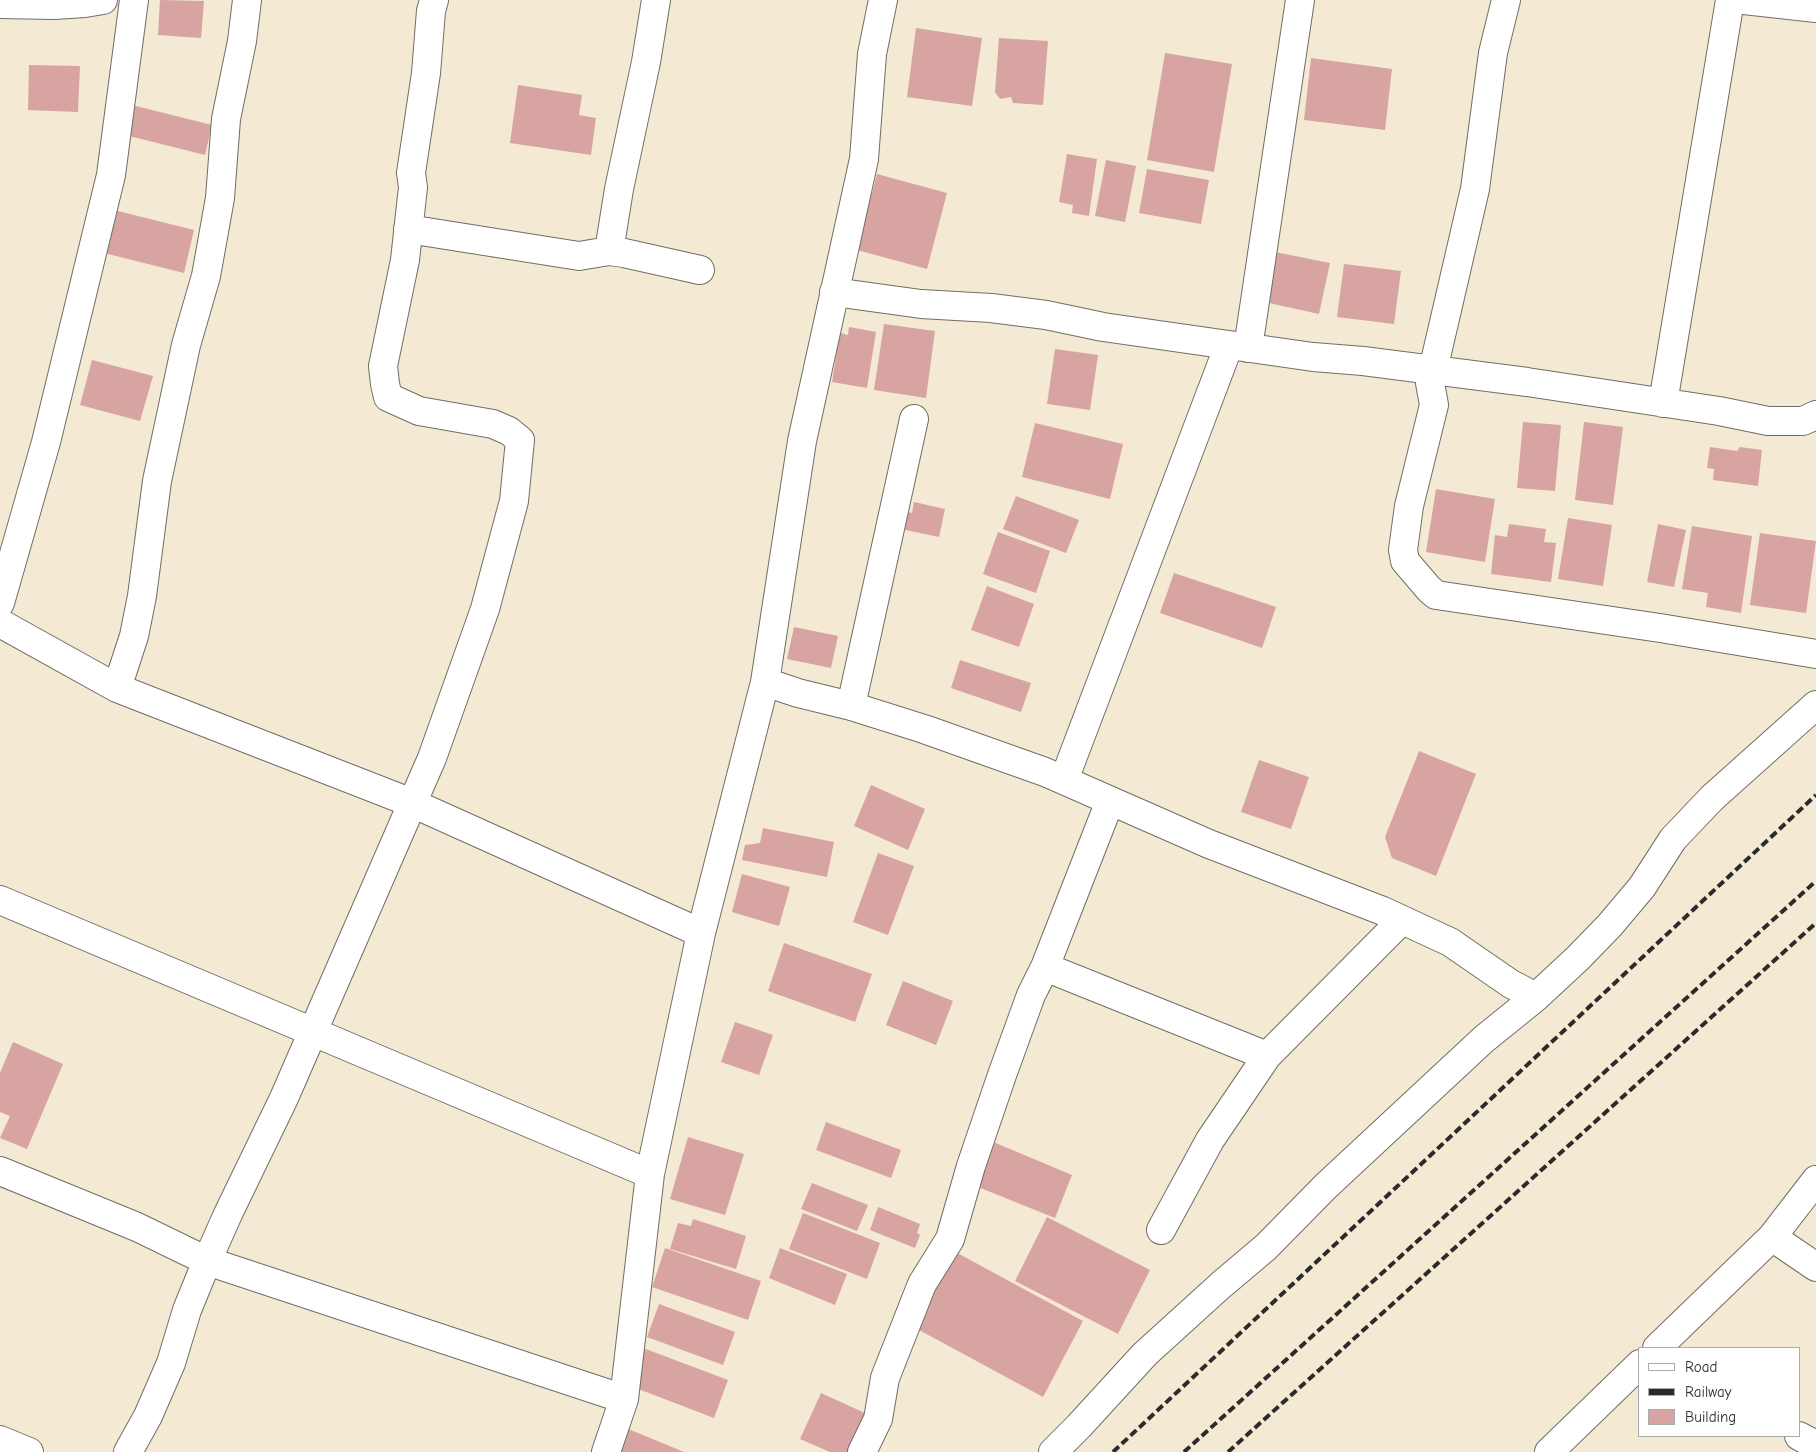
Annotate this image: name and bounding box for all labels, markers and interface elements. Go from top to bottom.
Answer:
legend [1638,1347,1801,1437]
text: Road [1685,1358,1717,1376]
text: Railway [1685,1383,1731,1401]
text: Building [1685,1408,1736,1426]

